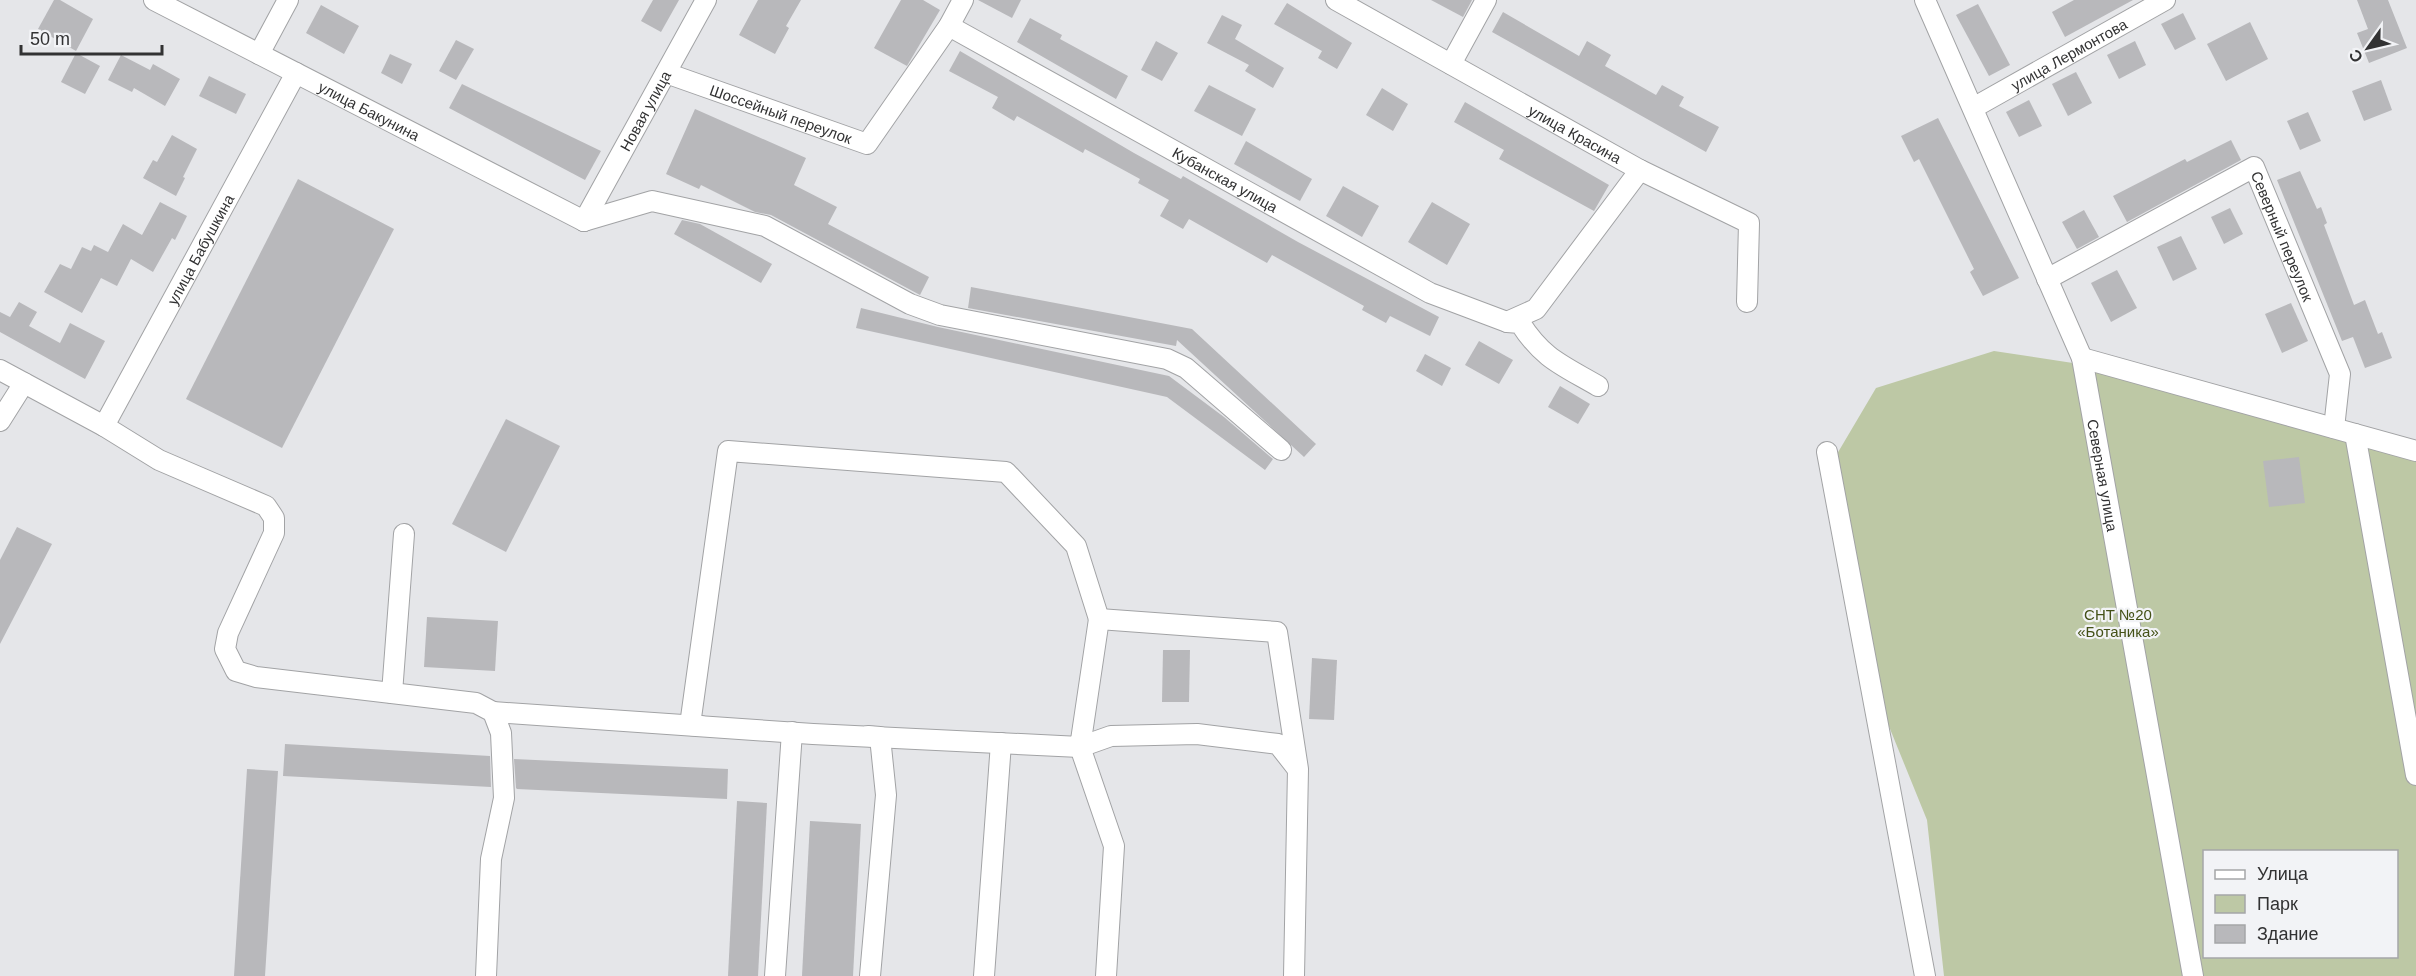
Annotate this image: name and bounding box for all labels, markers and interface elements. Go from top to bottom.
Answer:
street label: улица Лермонтова [2008,14,2130,93]
scale bar [21,18,162,56]
north arrow [2338,18,2398,78]
text: 50 m [30,29,70,49]
text: С [2345,46,2366,66]
street label: Новая улица [616,67,674,154]
street label: улица Бакунина [316,78,423,144]
street label: Шоссейный переулок [708,81,855,147]
street label: улица Красина [1526,101,1625,167]
street label: Кубанская улица [1170,143,1281,216]
street label: Северный переулок [2248,168,2317,304]
street label: улица Бабушкина [163,191,237,308]
street label: Северная улица [2085,418,2122,533]
park label: СНТ №20 «Ботаника» [2077,606,2159,640]
legend [2203,850,2398,958]
text: Улица [2257,864,2309,884]
text: Парк [2257,894,2298,914]
text: Здание [2257,924,2318,944]

